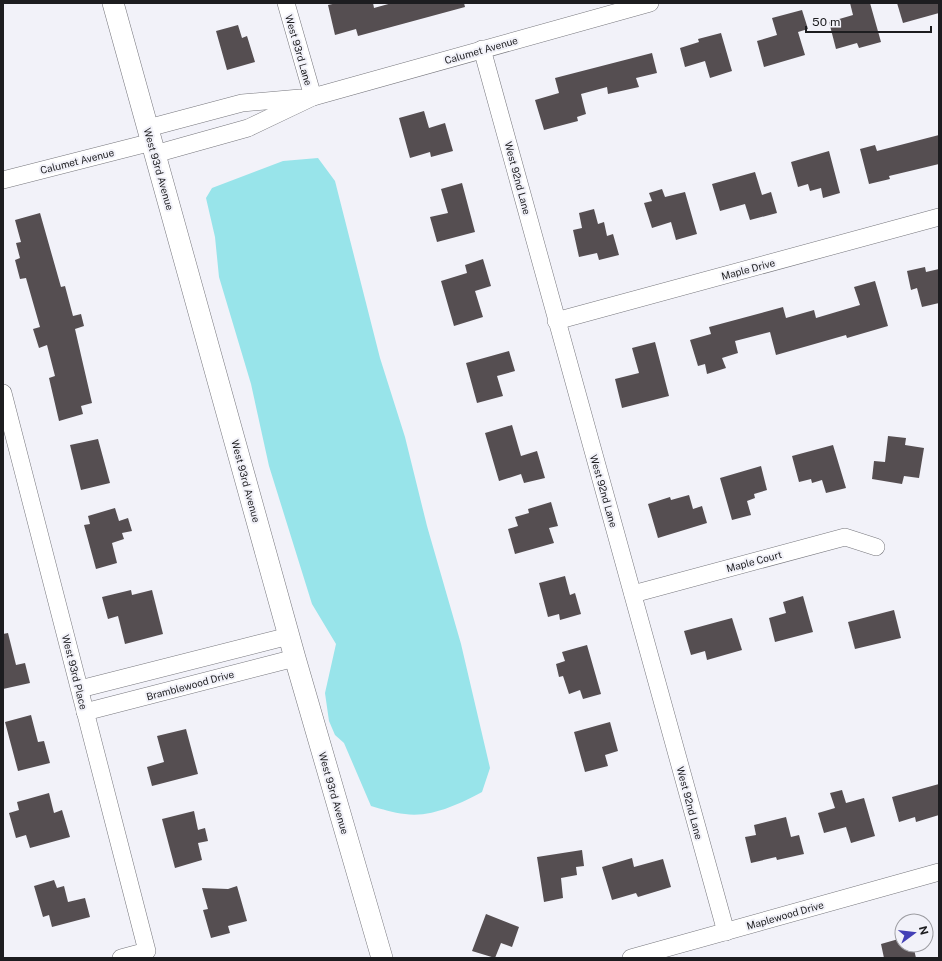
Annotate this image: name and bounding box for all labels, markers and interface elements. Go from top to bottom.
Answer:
scale bar [806,8,931,34]
street label: West 93rd Lane [283,13,315,87]
text: 50 m [812,15,840,29]
street label: Calumet Avenue [443,34,519,66]
street label: West 93rd Avenue [142,126,177,212]
street label: West 92nd Lane [503,140,534,216]
street label: Calumet Avenue [39,146,116,176]
street label: Maple Drive [720,256,776,282]
street label: West 93rd Avenue [229,438,263,524]
street label: West 92nd Lane [588,453,620,529]
street label: Maple Court [725,548,783,574]
street label: West 93rd Place [60,633,90,711]
street label: Bramblewood Drive [145,667,235,702]
street label: West 93rd Avenue [317,750,352,836]
street label: West 92nd Lane [675,765,706,841]
street label: Maplewood Drive [745,898,825,932]
north arrow [894,913,934,953]
text: N [917,925,931,936]

